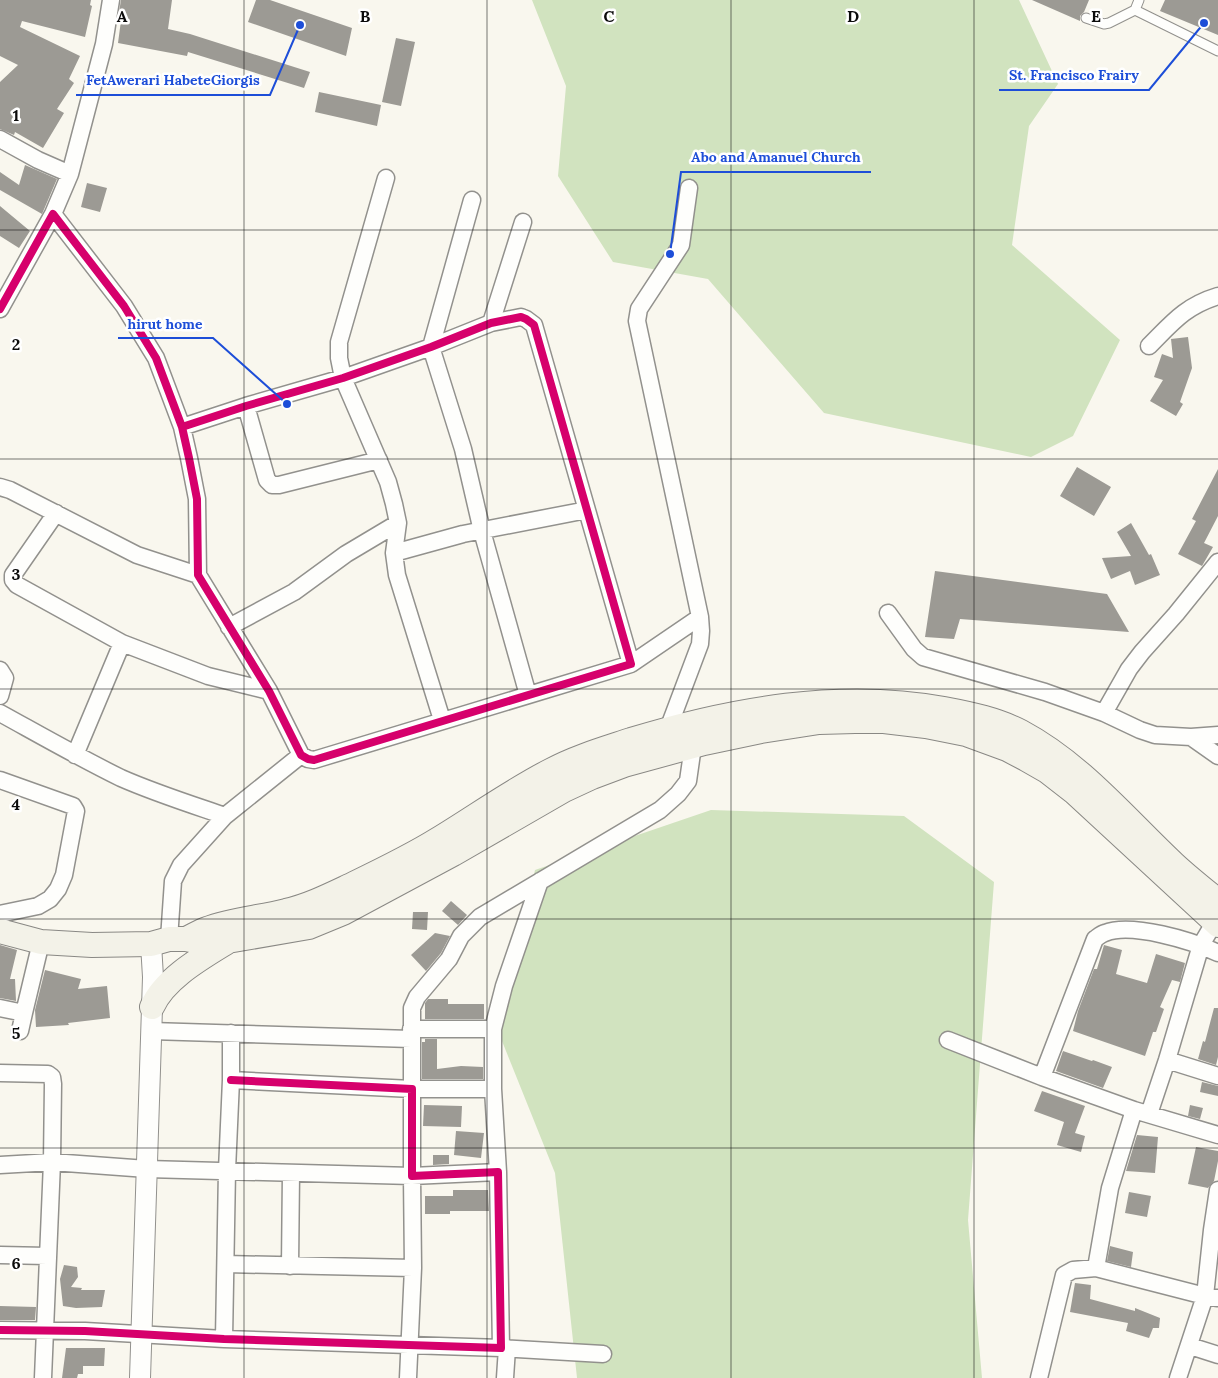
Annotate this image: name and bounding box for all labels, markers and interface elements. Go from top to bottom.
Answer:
text: A [117,6,128,26]
text: B [360,6,371,26]
text: C [603,6,615,26]
text: D [847,6,859,26]
text: E [1091,6,1101,26]
callout: St. Francisco Frairy [999,61,1149,90]
callout: FetAwerari HabeteGiorgis [76,66,270,95]
text: St. Francisco Frairy [1009,66,1139,84]
text: FetAwerari HabeteGiorgis [86,71,260,89]
text: 1 [13,105,19,125]
callout: Abo and Amanuel Church [681,143,871,172]
text: Abo and Amanuel Church [691,148,861,166]
callout: hirut home [118,309,213,338]
text: hirut home [127,315,203,333]
text: 2 [12,334,20,354]
text: 3 [12,564,21,584]
text: 4 [12,794,21,814]
text: 5 [12,1023,21,1043]
text: 6 [11,1253,21,1273]

